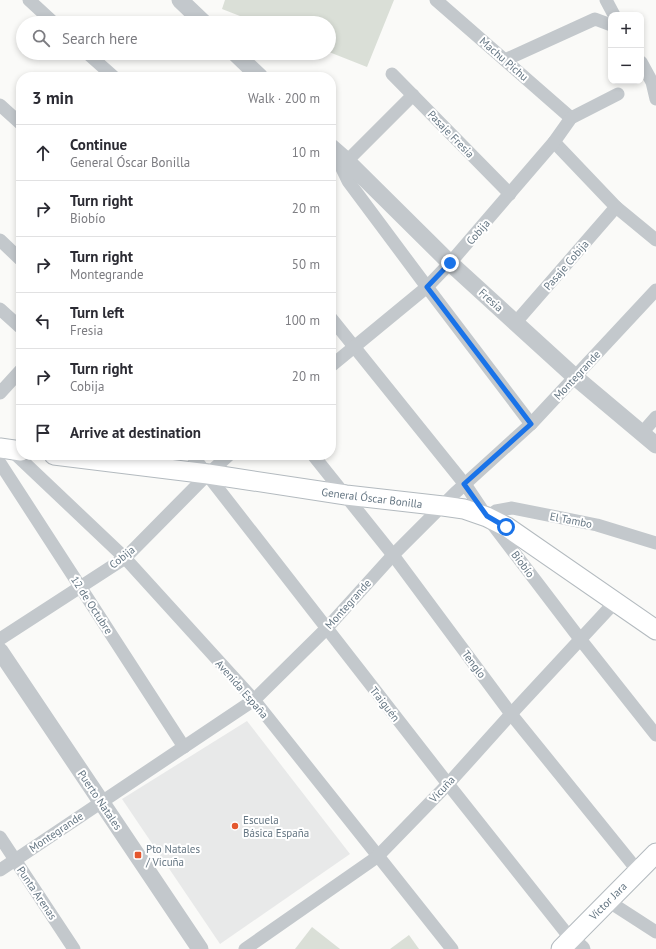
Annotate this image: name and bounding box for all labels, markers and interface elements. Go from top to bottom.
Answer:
map controls [608,12,644,84]
button: + [608,12,644,48]
search box [16,16,336,60]
icon: search [30,27,52,49]
text: Search here [62,29,138,48]
street label: Machu Pichu [477,34,531,84]
button: − [608,48,644,84]
text: 3 min [32,87,73,109]
text: Walk · 200 m [248,90,320,107]
street label: Pasaje Fresia [425,107,477,161]
text: Continue [70,135,127,154]
icon: ahead [32,142,54,164]
text: 10 m [292,144,320,161]
text: General Óscar Bonilla [70,154,190,171]
text: Turn right [70,191,133,210]
icon: right [32,198,54,220]
text: 20 m [292,200,320,217]
text: Biobío [70,210,106,227]
street label: Cobija [463,216,493,248]
street label: Pasaje Cobija [540,237,592,293]
text: Turn right [70,247,133,266]
icon: right [32,254,54,276]
route end [441,254,459,272]
text: 50 m [292,256,320,273]
text: Montegrande [70,266,144,283]
street label: Fresia [476,285,506,315]
text: Turn left [70,303,124,322]
icon: left [32,310,54,332]
text: 100 m [285,312,320,329]
text: Fresia [70,322,103,339]
street label: Montegrande [551,347,604,403]
text: Turn right [70,359,133,378]
icon: right [32,366,54,388]
text: 20 m [292,368,320,385]
text: Cobija [70,378,104,395]
icon: arrive [32,422,54,444]
text: Arrive at destination [70,423,201,442]
street label: General Óscar Bonilla [321,485,423,511]
street label: El Tambo [549,509,593,531]
route start [497,518,515,536]
street label: Cobija [106,542,138,572]
street label: Biobío [508,548,538,580]
street label: 12 de Octubre [68,573,116,637]
street label: Montegrande [322,576,374,632]
street label: Tenglo [459,647,489,681]
street label: Avenida España [213,657,271,721]
street label: Traiguén [367,684,403,724]
street label: Puerto Natales [75,767,125,833]
street label: Vicuña [425,773,458,806]
street label: Montegrande [26,809,86,855]
place label: Escuela Básica España [243,813,309,840]
marker: Escuela Básica España [230,821,240,831]
place label: Pto Natales / Vicuña [145,842,200,869]
marker: Pto Natales / Vicuña [133,850,143,860]
street label: Punta Arenas [14,864,60,923]
street label: Víctor Jara [585,879,630,924]

